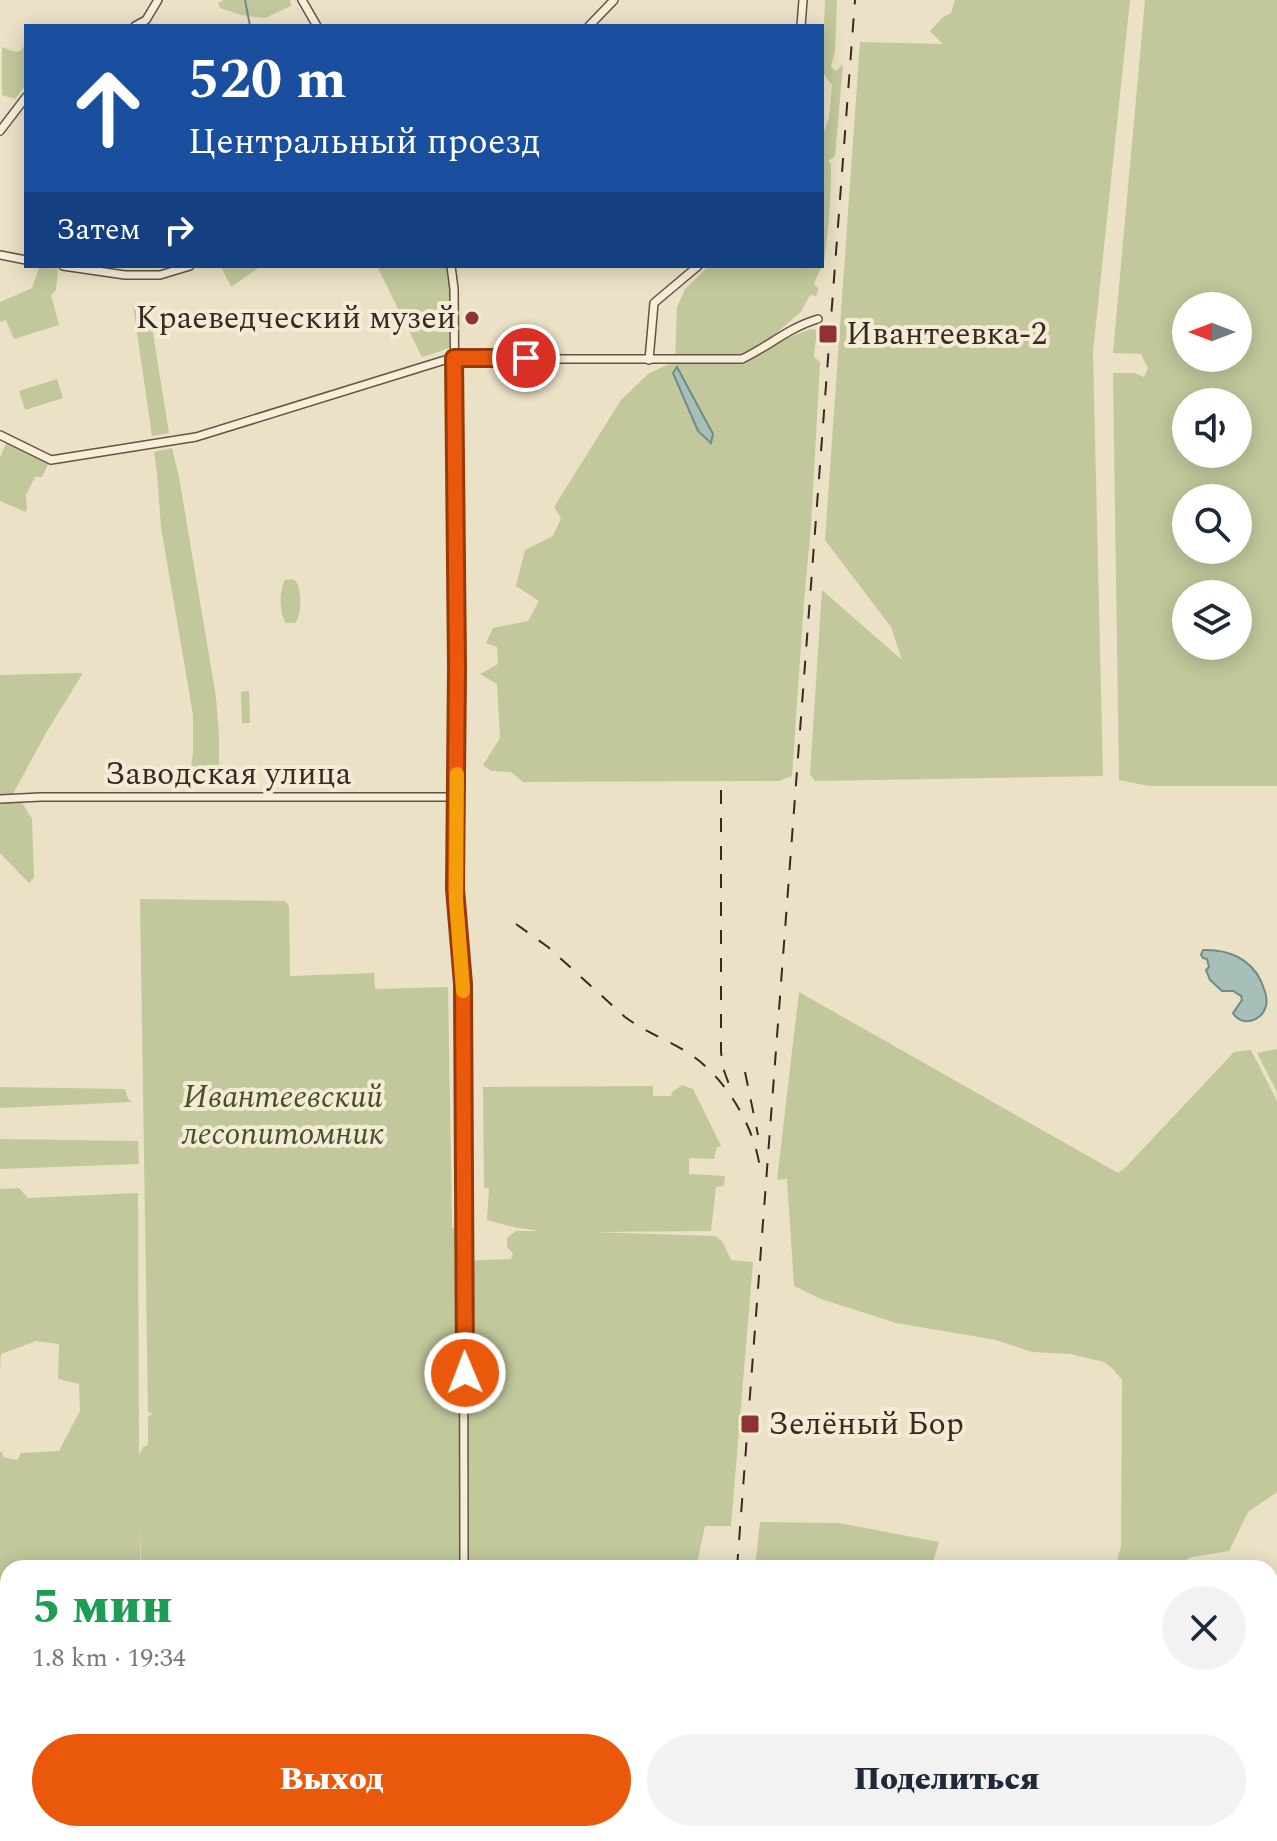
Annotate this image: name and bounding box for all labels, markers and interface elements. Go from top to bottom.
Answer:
text: 520 m [188,38,347,123]
icon: ahead [56,56,160,160]
text: Центральный проезд [188,115,541,170]
text: Затем [56,207,141,253]
icon: right [157,208,201,252]
north arrow [1172,292,1252,372]
map controls [1172,292,1252,660]
place label: Краеведческий музей [135,294,456,343]
marker: Краеведческий музей [463,309,481,327]
place label: Ивантеевка-2 [846,310,1047,359]
marker: Ивантеевка-2 [817,323,839,345]
pin [492,324,560,392]
icon: arrive [504,336,548,380]
button: sound [1172,388,1252,468]
button: search [1172,484,1252,564]
button: layers [1172,580,1252,660]
street label: Заводская улица [105,750,352,799]
park label: Ивантеевский лесопитомник [181,1073,384,1159]
position arrow [423,1331,507,1415]
place label: Зелёный Бор [768,1400,964,1449]
marker: Зелёный Бор [739,1413,761,1435]
text: 5 мин [32,1571,172,1644]
button: close [1162,1586,1246,1670]
text: 1.8 km · 19:34 [32,1638,186,1678]
button: Выход [32,1734,631,1826]
button: Поделиться [647,1734,1246,1826]

